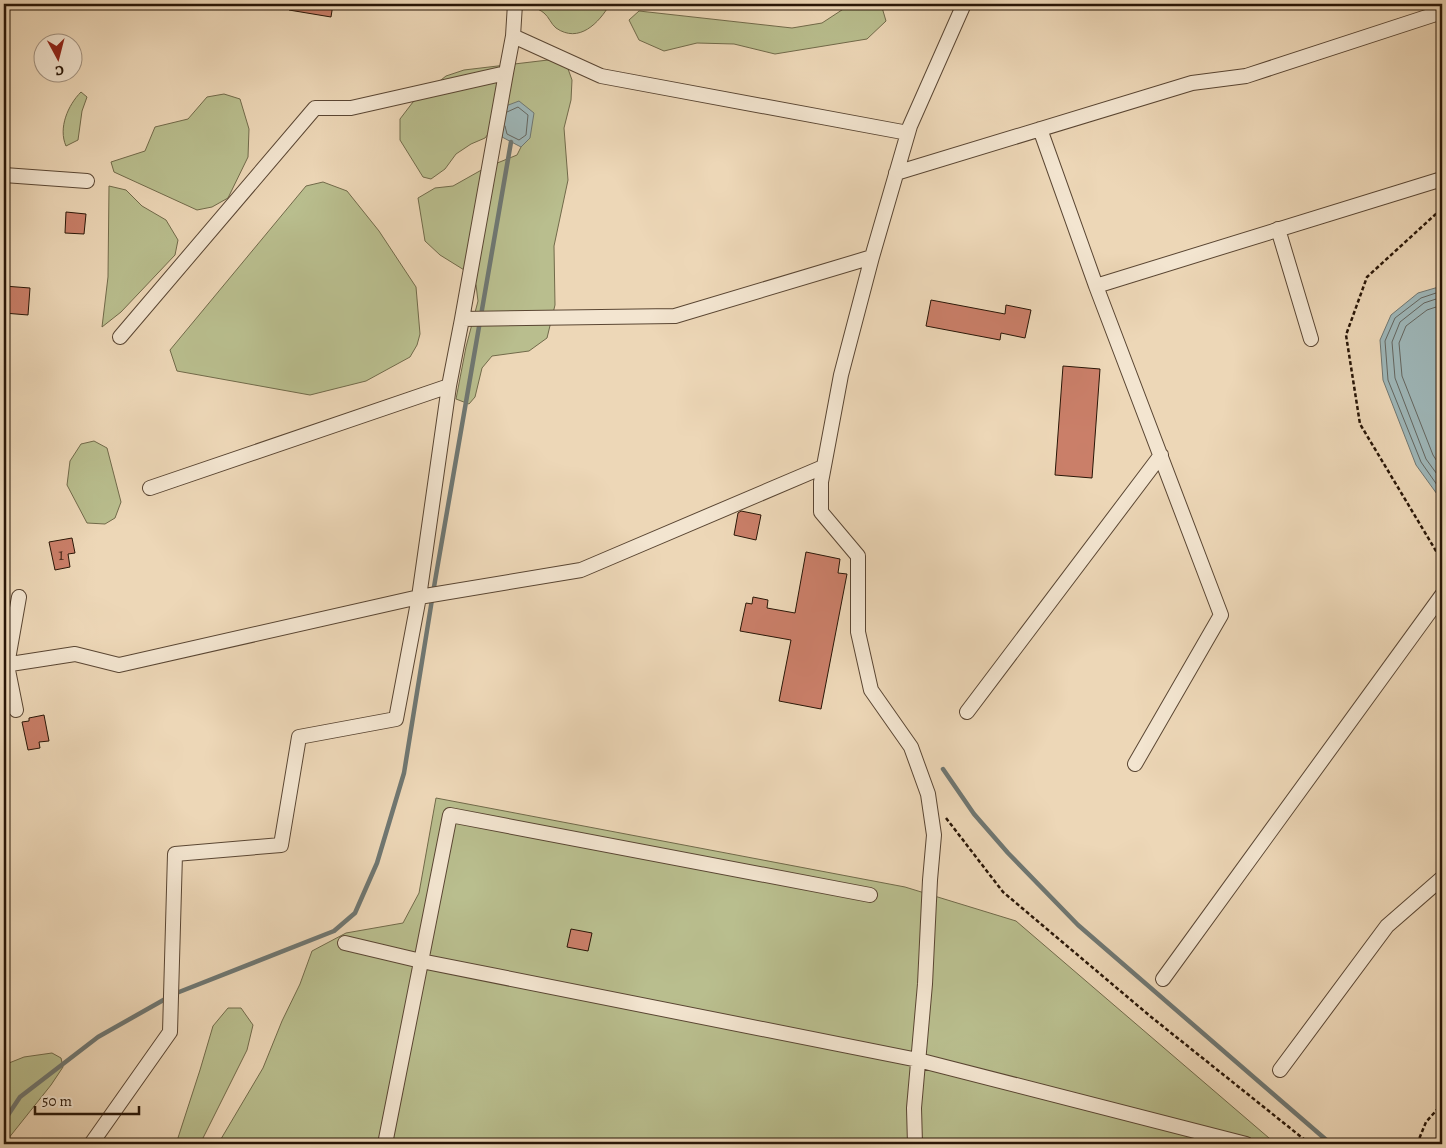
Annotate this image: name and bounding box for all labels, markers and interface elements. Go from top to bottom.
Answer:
north arrow [32,32,82,82]
text: С [54,60,65,80]
house number: 1 [58,542,64,566]
scale bar [35,1083,139,1115]
text: 50 m [42,1091,72,1111]

